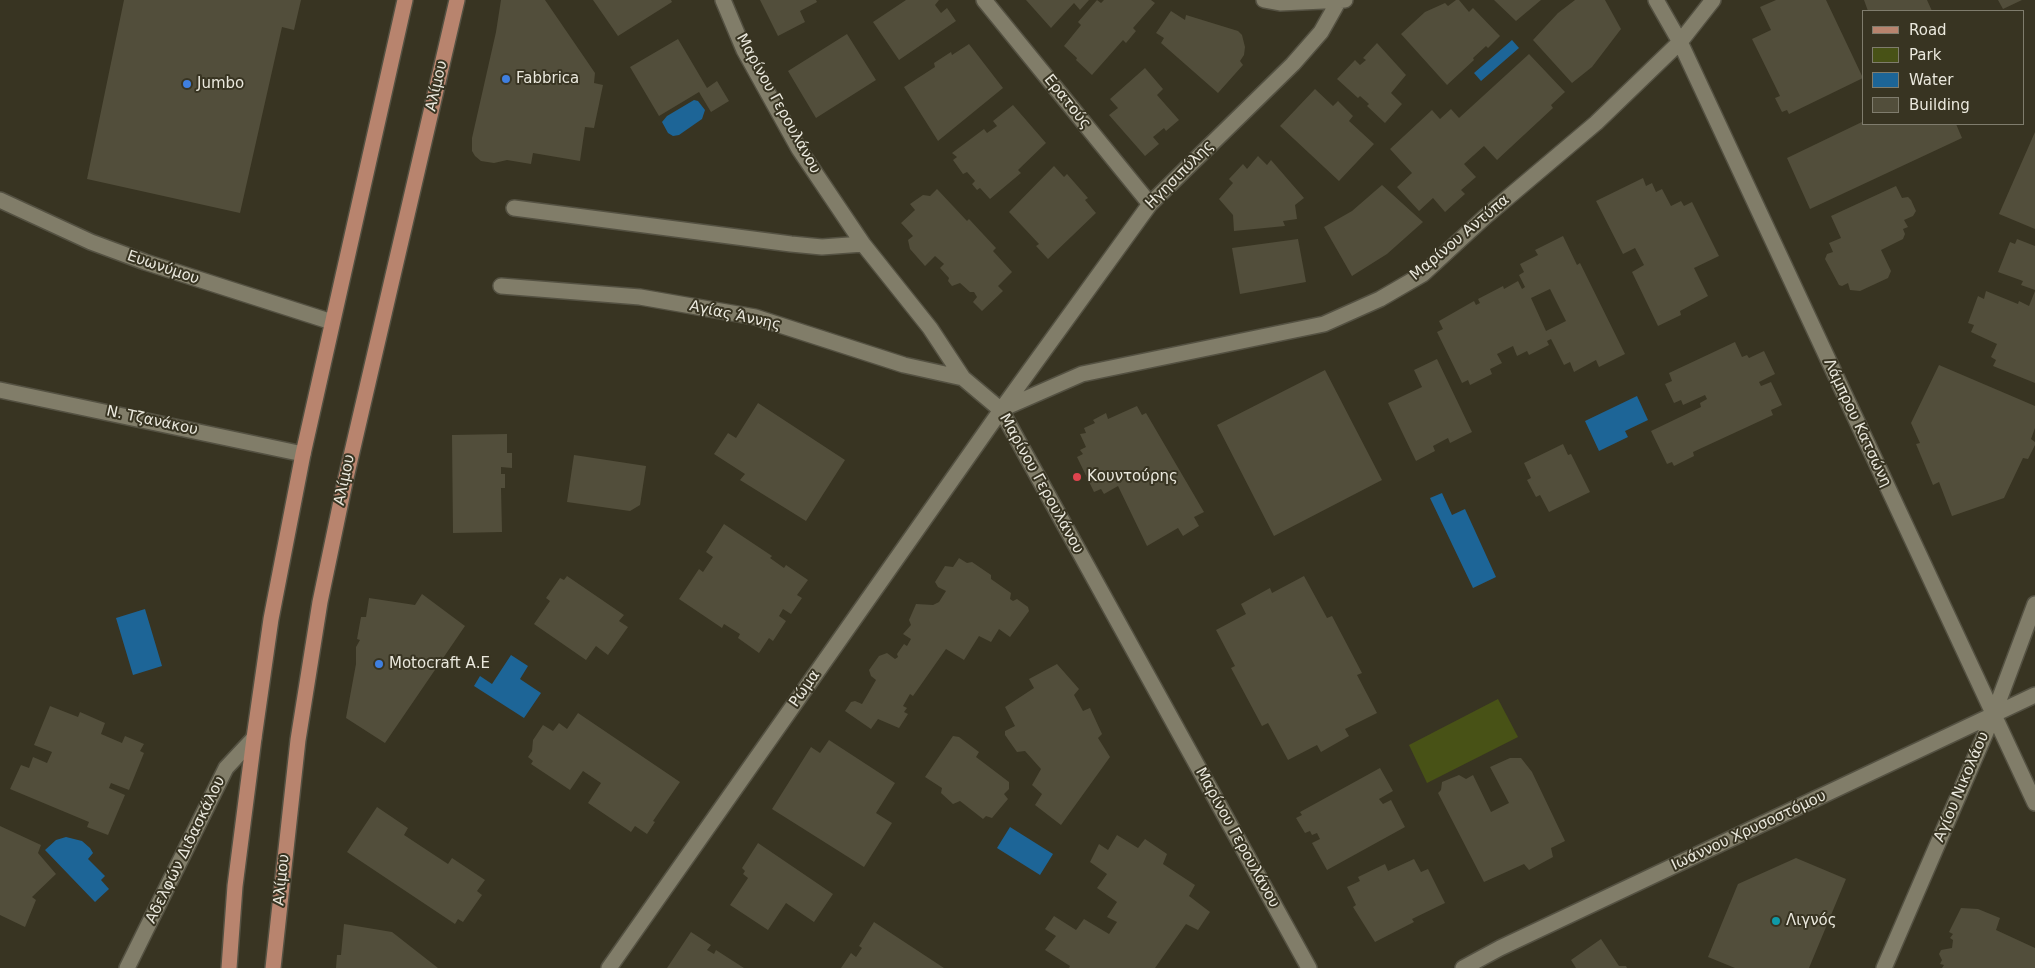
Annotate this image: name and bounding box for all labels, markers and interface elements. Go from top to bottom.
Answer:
legend [1862,10,2025,125]
text: Road [1909,21,1947,39]
street label: Μαρίνου Γερουλάνου [732,31,824,177]
text: Park [1909,46,1941,64]
street label: Αλίμου [422,59,452,113]
place label: Fabbrica [516,70,579,88]
street label: Ερατούς [1040,71,1094,133]
text: Water [1909,71,1953,89]
marker: Fabbrica [500,73,512,85]
place label: Jumbo [197,75,244,93]
marker: Jumbo [181,78,193,90]
text: Building [1909,96,1970,114]
street label: Ηγησιπύλης [1142,137,1218,213]
street label: Μαρίνου Αντύπα [1407,191,1513,285]
street label: Ευωνύμου [125,247,201,289]
street label: Αγίας Άννης [688,298,782,334]
street label: Λάμπρου Κατσώνη [1819,356,1895,490]
street label: Ν. Τζανάκου [105,403,199,439]
street label: Μαρίνου Γερουλάνου [995,411,1087,557]
street label: Αλίμου [331,453,359,507]
place label: Κουντούρης [1087,468,1178,486]
marker: Κουντούρης [1071,471,1083,483]
place label: Motocraft Α.Ε [389,655,490,673]
marker: Motocraft Α.Ε [373,658,385,670]
street label: Ρώμα [786,667,824,711]
street label: Αγίου Νικολάου [1931,729,1993,845]
street label: Μαρίνου Γερουλάνου [1191,765,1283,911]
street label: Αδελφών Διδασκάλου [143,774,229,926]
street label: Ιωάννου Χρυσοστόμου [1669,787,1829,875]
street label: Αλίμου [270,853,294,907]
place label: Λιγνός [1786,912,1837,930]
marker: Λιγνός [1770,915,1782,927]

